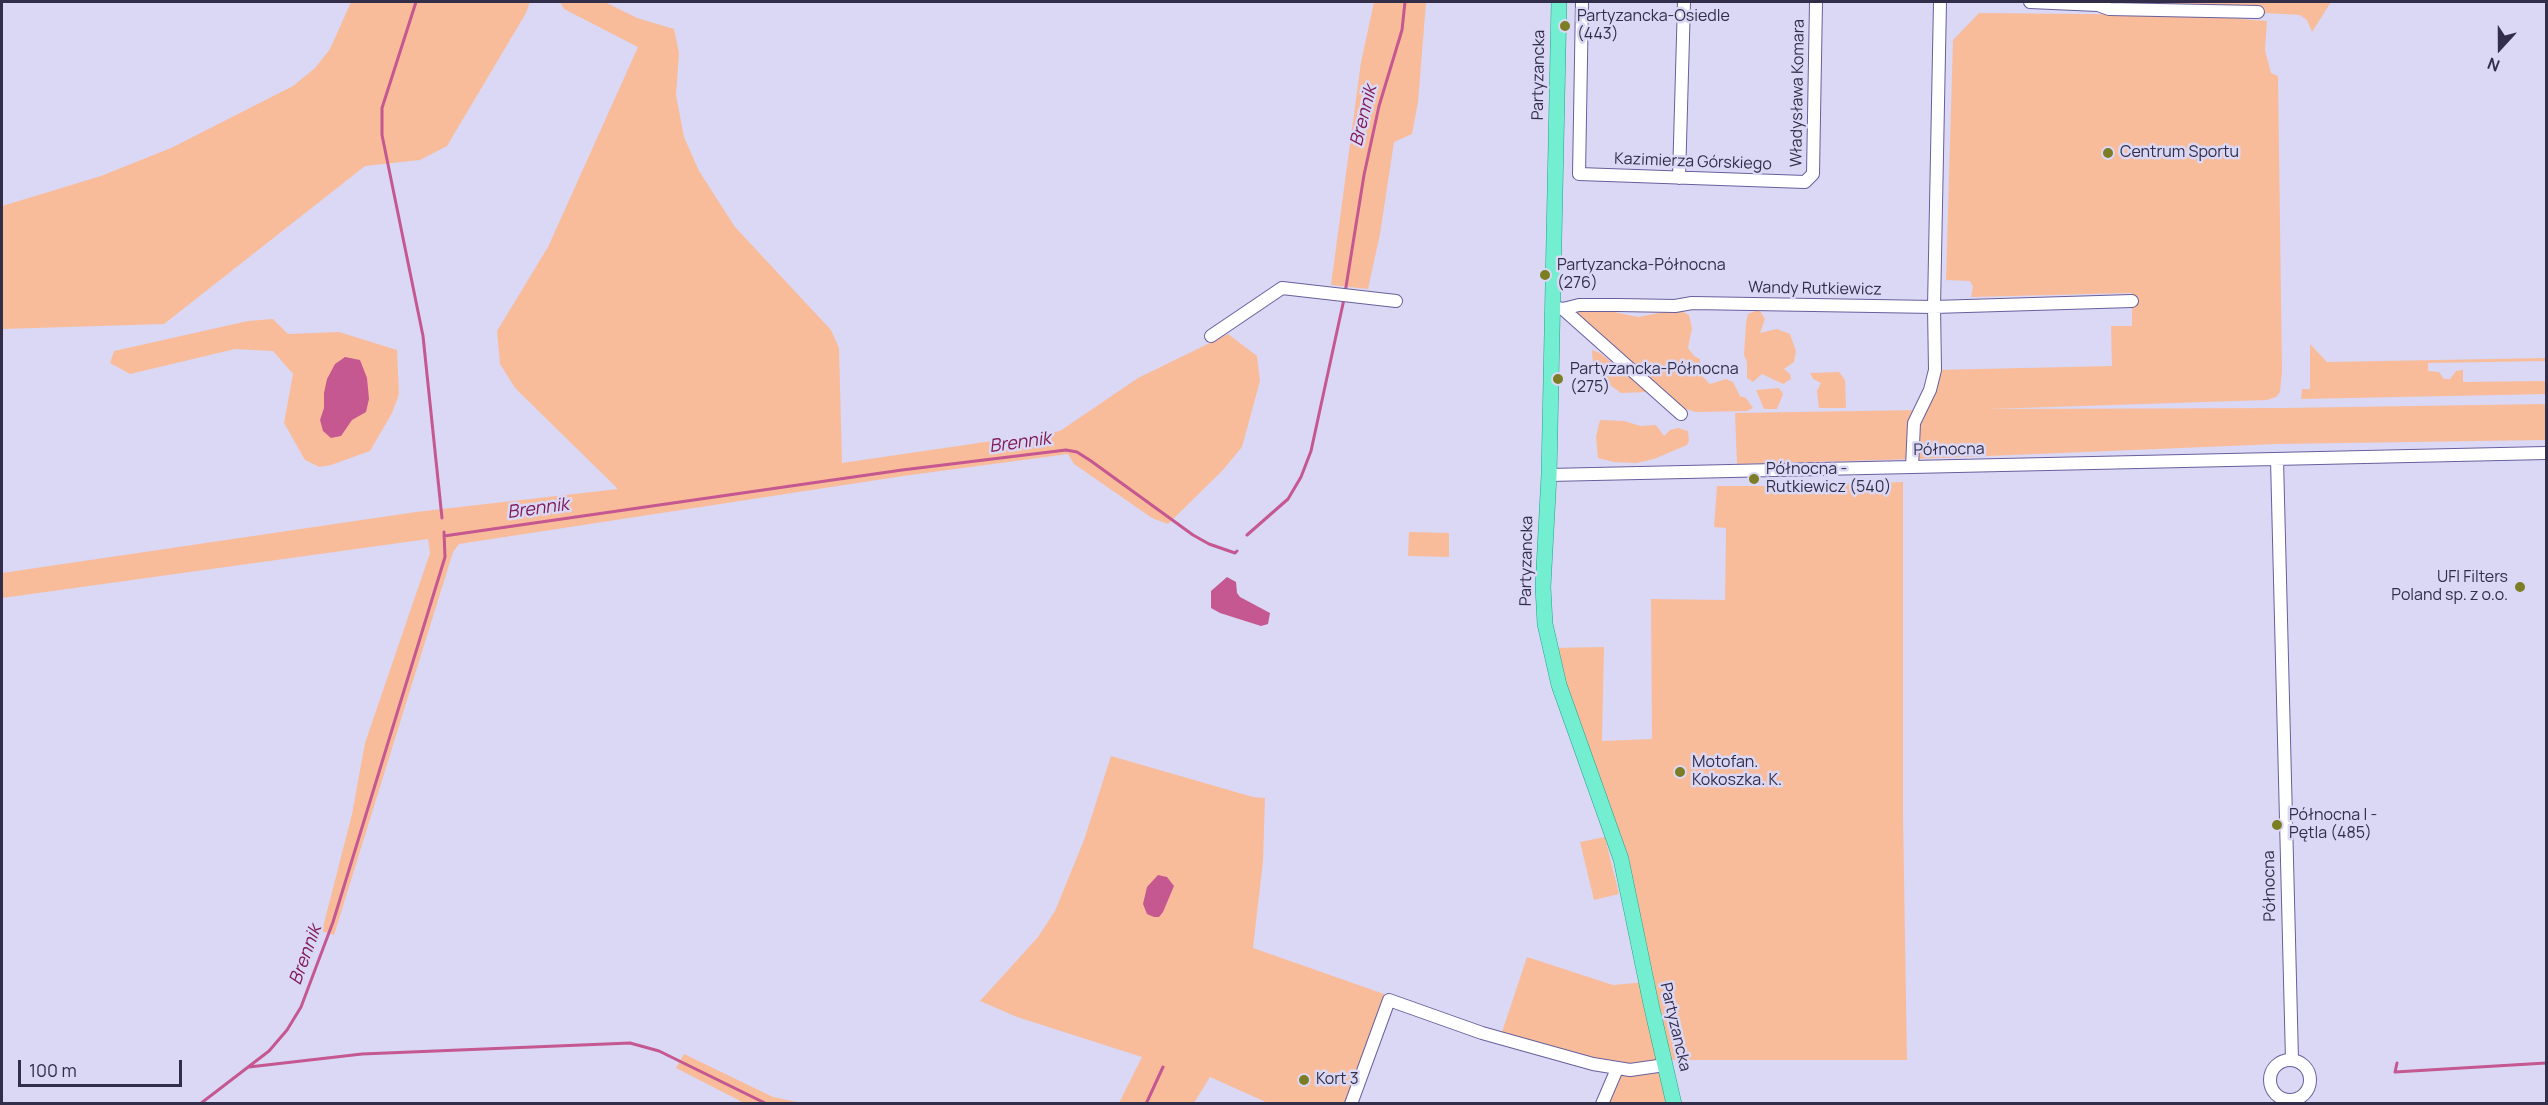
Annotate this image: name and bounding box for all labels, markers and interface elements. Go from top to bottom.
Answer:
place label: Partyzancka-Osiedle (443) [1577,7,1730,45]
north arrow [2470,18,2530,78]
marker: Partyzancka-Osiedle (443) [1558,19,1572,33]
street label: Władysława Komara [1787,19,1809,167]
street label: Partyzancka [1529,30,1549,120]
text: N [2484,52,2503,77]
water label: Brennik [1346,83,1382,149]
place label: Centrum Sportu [2120,143,2239,163]
marker: Centrum Sportu [2101,146,2115,160]
street label: Kazimierza Górskiego [1614,150,1772,174]
place label: Partyzancka-Północna (276) [1557,256,1726,294]
marker: Partyzancka-Północna (276) [1538,268,1552,282]
street label: Wandy Rutkiewicz [1748,278,1882,300]
place label: Partyzancka-Północna (275) [1570,360,1739,398]
marker: Partyzancka-Północna (275) [1551,372,1565,386]
water label: Brennik [988,428,1052,458]
street label: Północna [1913,440,1985,460]
place label: Północna - Rutkiewicz (540) [1766,460,1891,498]
marker: Północna - Rutkiewicz (540) [1747,472,1761,486]
water label: Brennik [506,494,570,524]
street label: Partyzancka [1517,516,1537,606]
place label: UFI Filters Poland sp. z o.o. [2391,568,2508,606]
marker: UFI Filters Poland sp. z o.o. [2513,580,2527,594]
place label: Motofan. Kokoszka. K. [1692,753,1782,791]
marker: Motofan. Kokoszka. K. [1673,765,1687,779]
place label: Północna I - Pętla (485) [2289,806,2377,844]
marker: Północna I - Pętla (485) [2270,818,2284,832]
street label: Północna [2260,850,2280,922]
water label: Brennik [285,922,327,988]
street label: Partyzancka [1655,981,1695,1073]
scale bar [21,1048,184,1086]
text: 100 m [29,1058,77,1082]
place label: Kort 3 [1316,1070,1359,1090]
marker: Kort 3 [1297,1073,1311,1087]

